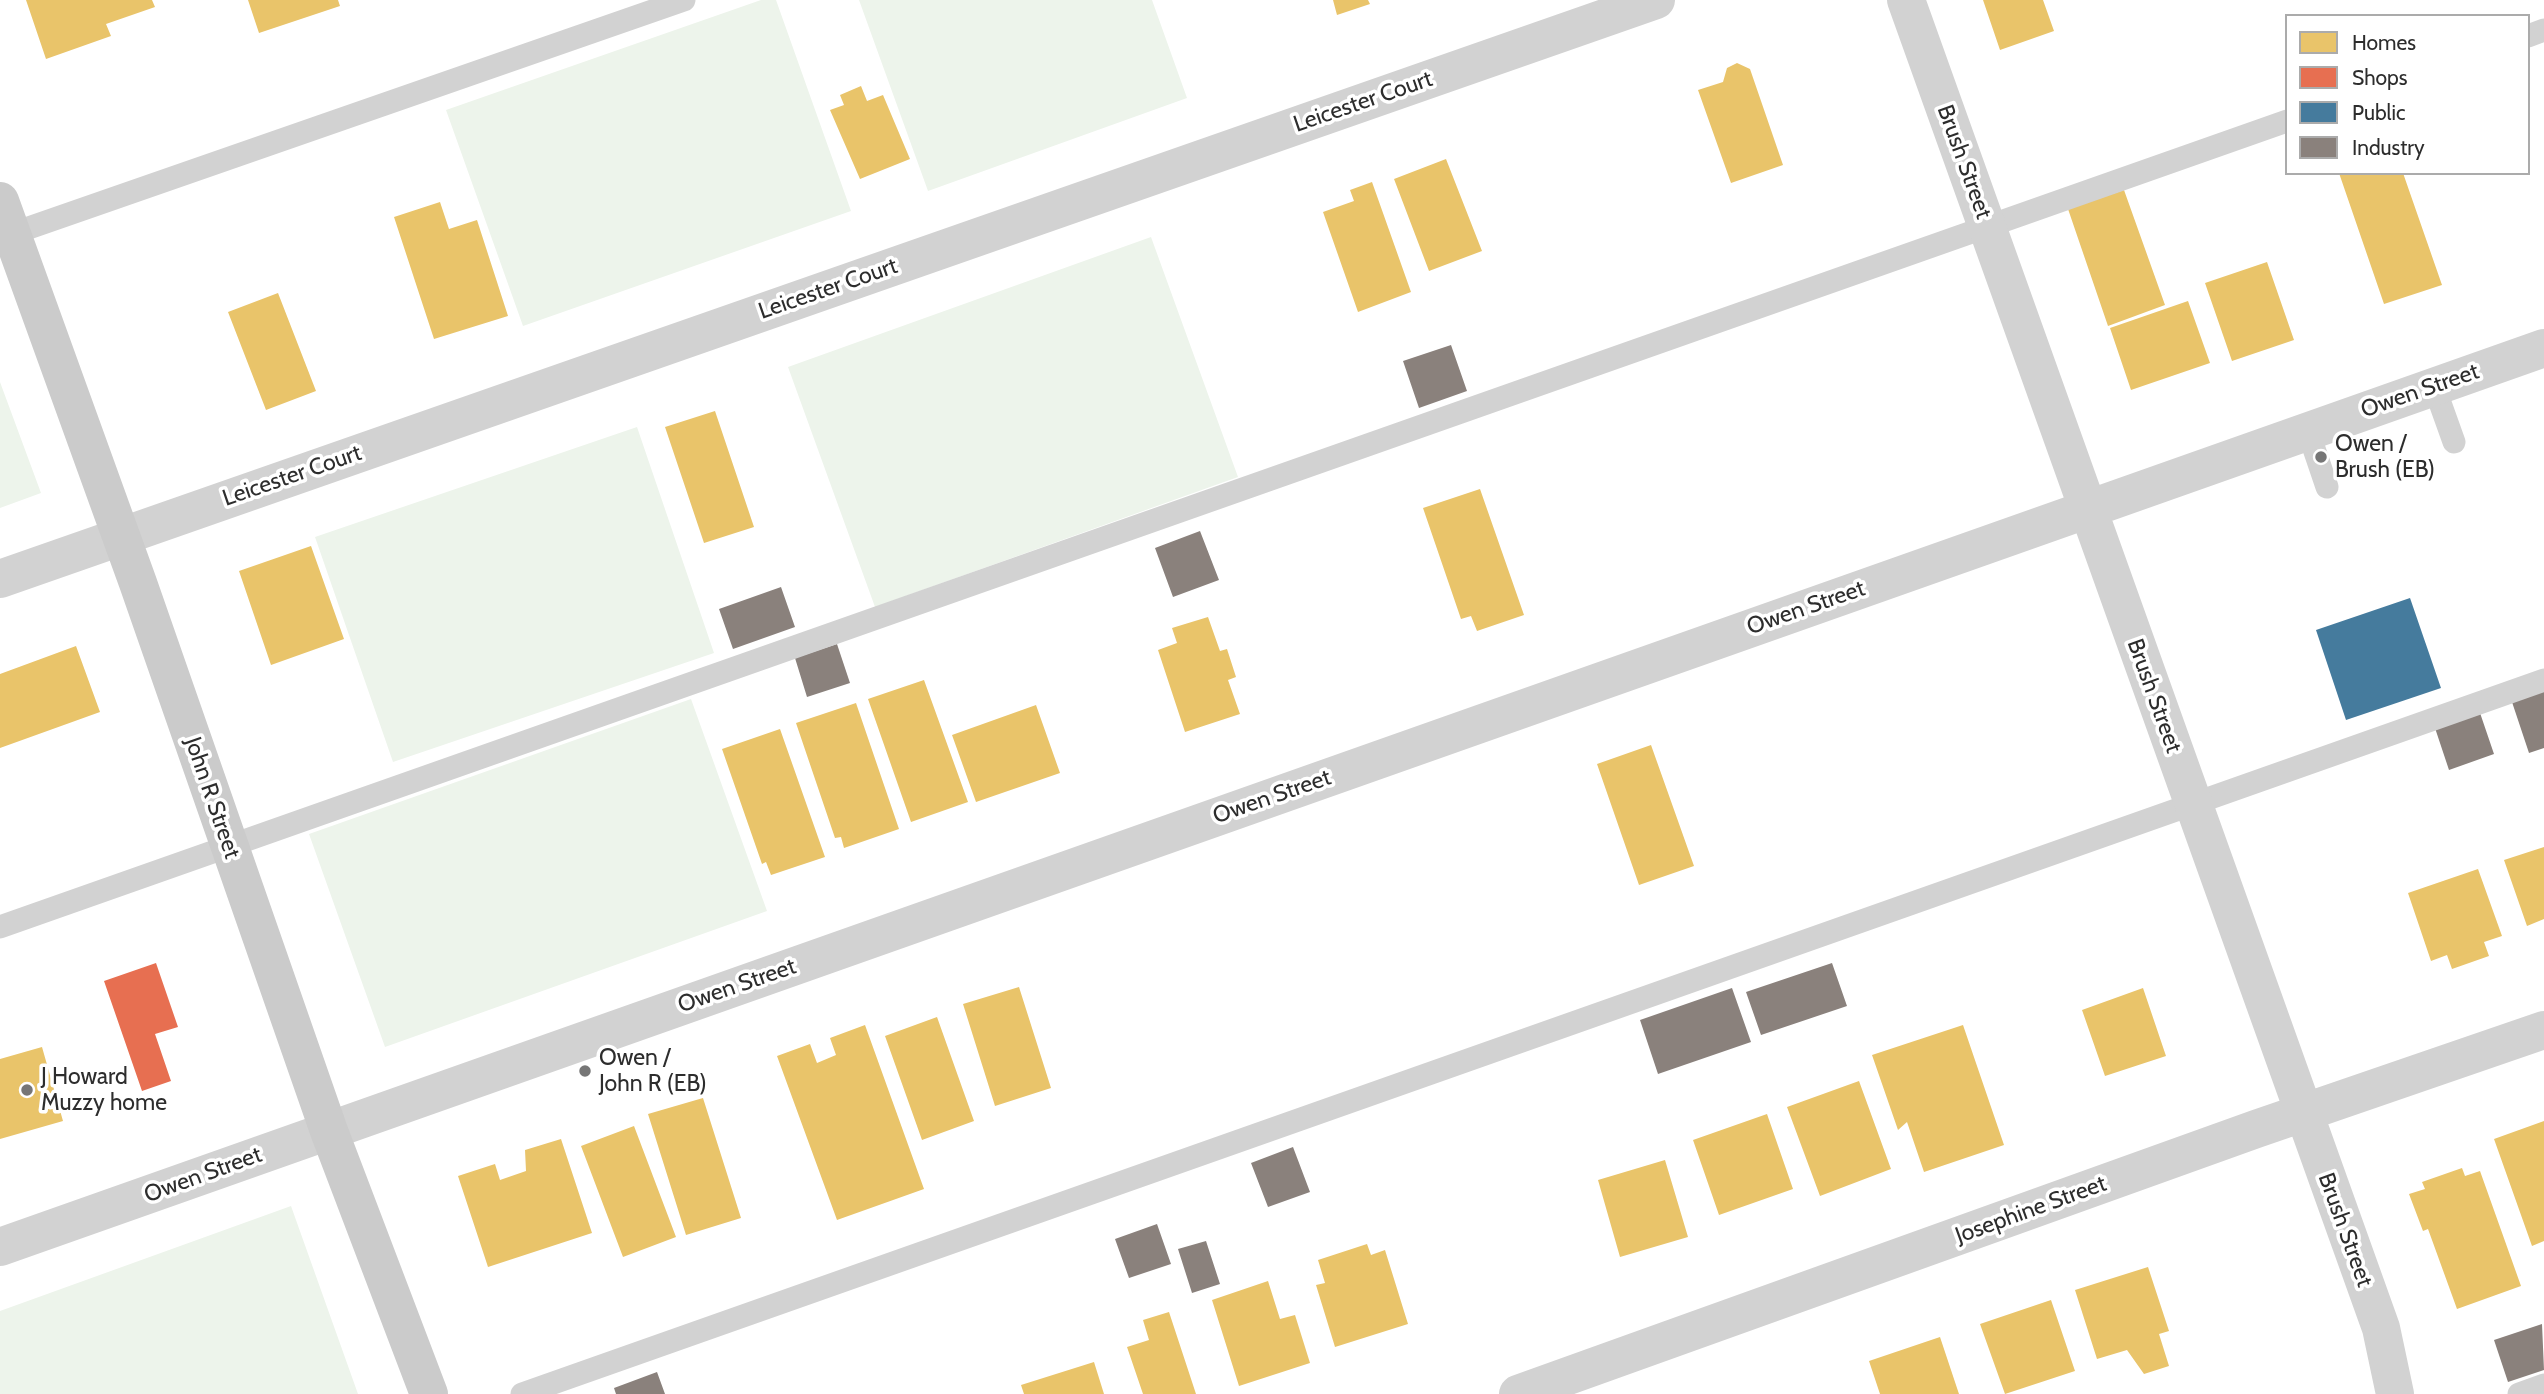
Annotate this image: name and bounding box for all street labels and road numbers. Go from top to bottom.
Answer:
street label: Leicester Court [1290,65,1436,139]
street label: Brush Street [1931,101,1997,223]
street label: Leicester Court [755,252,901,326]
street label: Owen Street [2357,358,2483,424]
street label: Leicester Court [219,439,365,513]
street label: Owen Street [1743,575,1869,641]
street label: Brush Street [2121,635,2187,757]
street label: John R Street [178,734,246,862]
street label: Owen Street [1209,764,1335,830]
street label: Owen Street [674,953,800,1019]
street label: Owen Street [140,1141,266,1209]
street label: Brush Street [2312,1169,2378,1291]
street label: Josephine Street [1952,1170,2110,1250]

